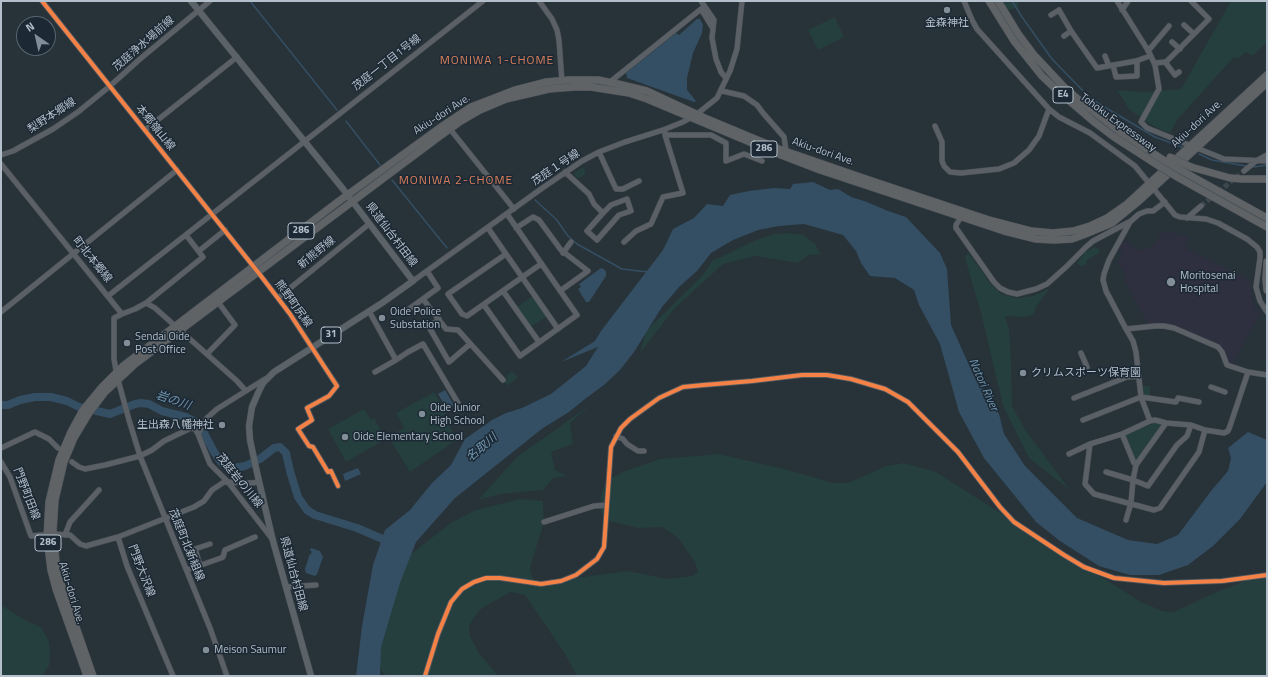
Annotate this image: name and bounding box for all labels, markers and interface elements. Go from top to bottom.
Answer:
marker: 金森神社 [942,5,952,15]
street label: 茂庭浄水場前線 [111,14,177,74]
north arrow [16,16,56,56]
place label: 金森神社 [925,16,969,30]
text: N [22,18,37,36]
street label: 茂庭一丁目1号線 [350,32,424,94]
district label: MONIWA 1-CHOME [440,54,554,68]
road number: E4 [1053,87,1073,103]
street label: Tohoku Expressway [1077,91,1159,155]
street label: Akiu-dori Ave. [411,92,473,138]
street label: 梨野本郷線 [25,95,79,137]
street label: Akiu-dori Ave. [1169,97,1225,151]
street label: 本郷嶺山線 [133,102,177,154]
street label: Akiu-dori Ave. [790,135,856,169]
road number: 286 [751,141,777,157]
street label: 茂庭１号線 [530,147,582,189]
district label: MONIWA 2-CHOME [399,174,513,188]
street label: 県道仙台村田線 [363,200,419,270]
road number: 286 [288,223,314,239]
street label: 町北本郷線 [70,234,114,286]
street label: 新熊野線 [296,234,338,272]
place label: Moritosenai Hospital [1180,269,1235,295]
marker: Moritosenai Hospital [1165,276,1177,288]
street label: 熊野町尻線 [271,278,315,330]
place label: Oide Police Substation [390,305,441,331]
marker: Oide Police Substation [377,313,387,323]
road number: 31 [321,327,341,343]
place label: Sendai Oide Post Office [135,330,190,356]
marker: Sendai Oide Post Office [122,338,132,348]
water label: Natori River [965,356,1001,414]
place label: クリムスポーツ保育園 [1031,366,1141,380]
marker: クリムスポーツ保育園 [1018,368,1028,378]
water label: 岩の川 [154,388,192,414]
place label: Oide Junior High School [430,401,485,427]
marker: Oide Junior High School [417,409,427,419]
place label: 生出森八幡神社 [137,418,214,432]
marker: 生出森八幡神社 [217,420,227,430]
place label: Oide Elementary School [353,430,463,444]
water label: 名取川 [464,431,500,465]
marker: Oide Elementary School [340,432,350,442]
street label: 茂庭岩の川線 [213,451,265,511]
street label: 門野町田線 [10,466,42,522]
street label: 茂庭町北新組線 [165,507,207,583]
road number: 286 [35,535,61,551]
street label: 県道仙台村田線 [277,535,309,613]
street label: 門野大沢線 [125,543,157,599]
street label: Akiu-dori Ave. [55,560,87,626]
place label: Meison Saumur [214,643,287,657]
marker: Meison Saumur [201,645,211,655]

